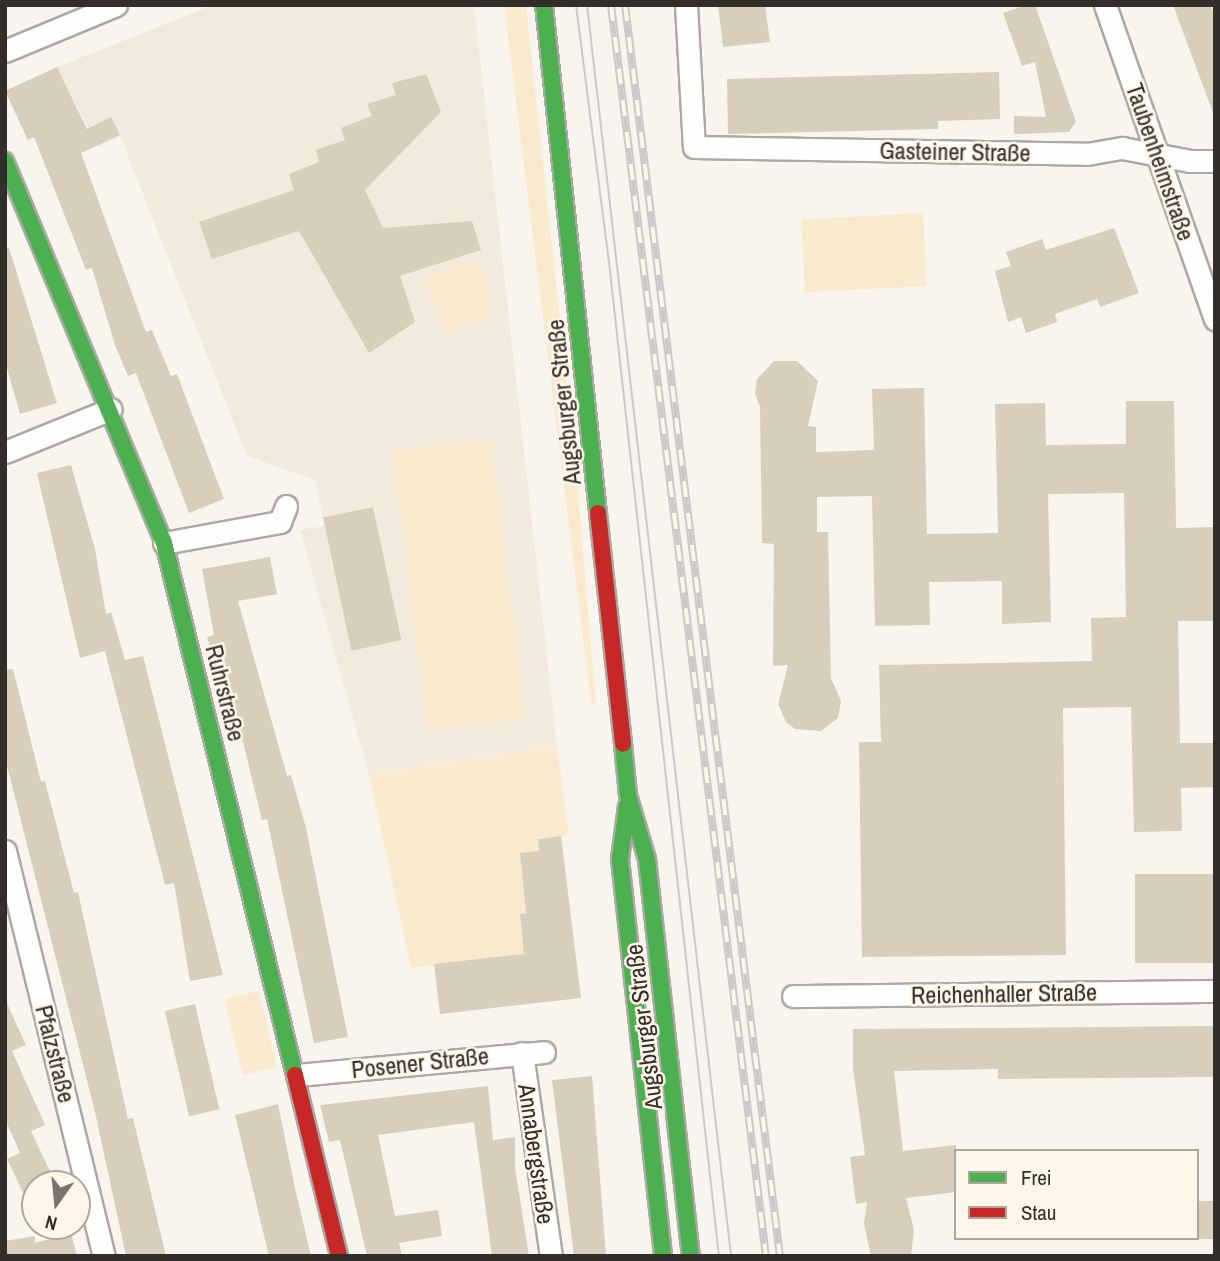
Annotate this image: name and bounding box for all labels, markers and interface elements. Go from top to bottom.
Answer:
street label: Taubenheimstraße [1120,80,1200,244]
street label: Gasteiner Straße [879,136,1031,168]
street label: Augsburger Straße [541,318,587,486]
street label: Ruhrstraße [199,642,251,744]
street label: Augsburger Straße [620,943,668,1111]
street label: Reichenhaller Straße [911,978,1097,1010]
street label: Pfalzstraße [29,1002,81,1106]
street label: Posener Straße [350,1041,490,1085]
street label: Annabergstraße [512,1082,560,1226]
legend [954,1149,1199,1240]
text: Frei [1021,1163,1052,1192]
north arrow [21,1170,91,1240]
text: Stau [1021,1198,1056,1227]
text: N [42,1209,60,1237]

